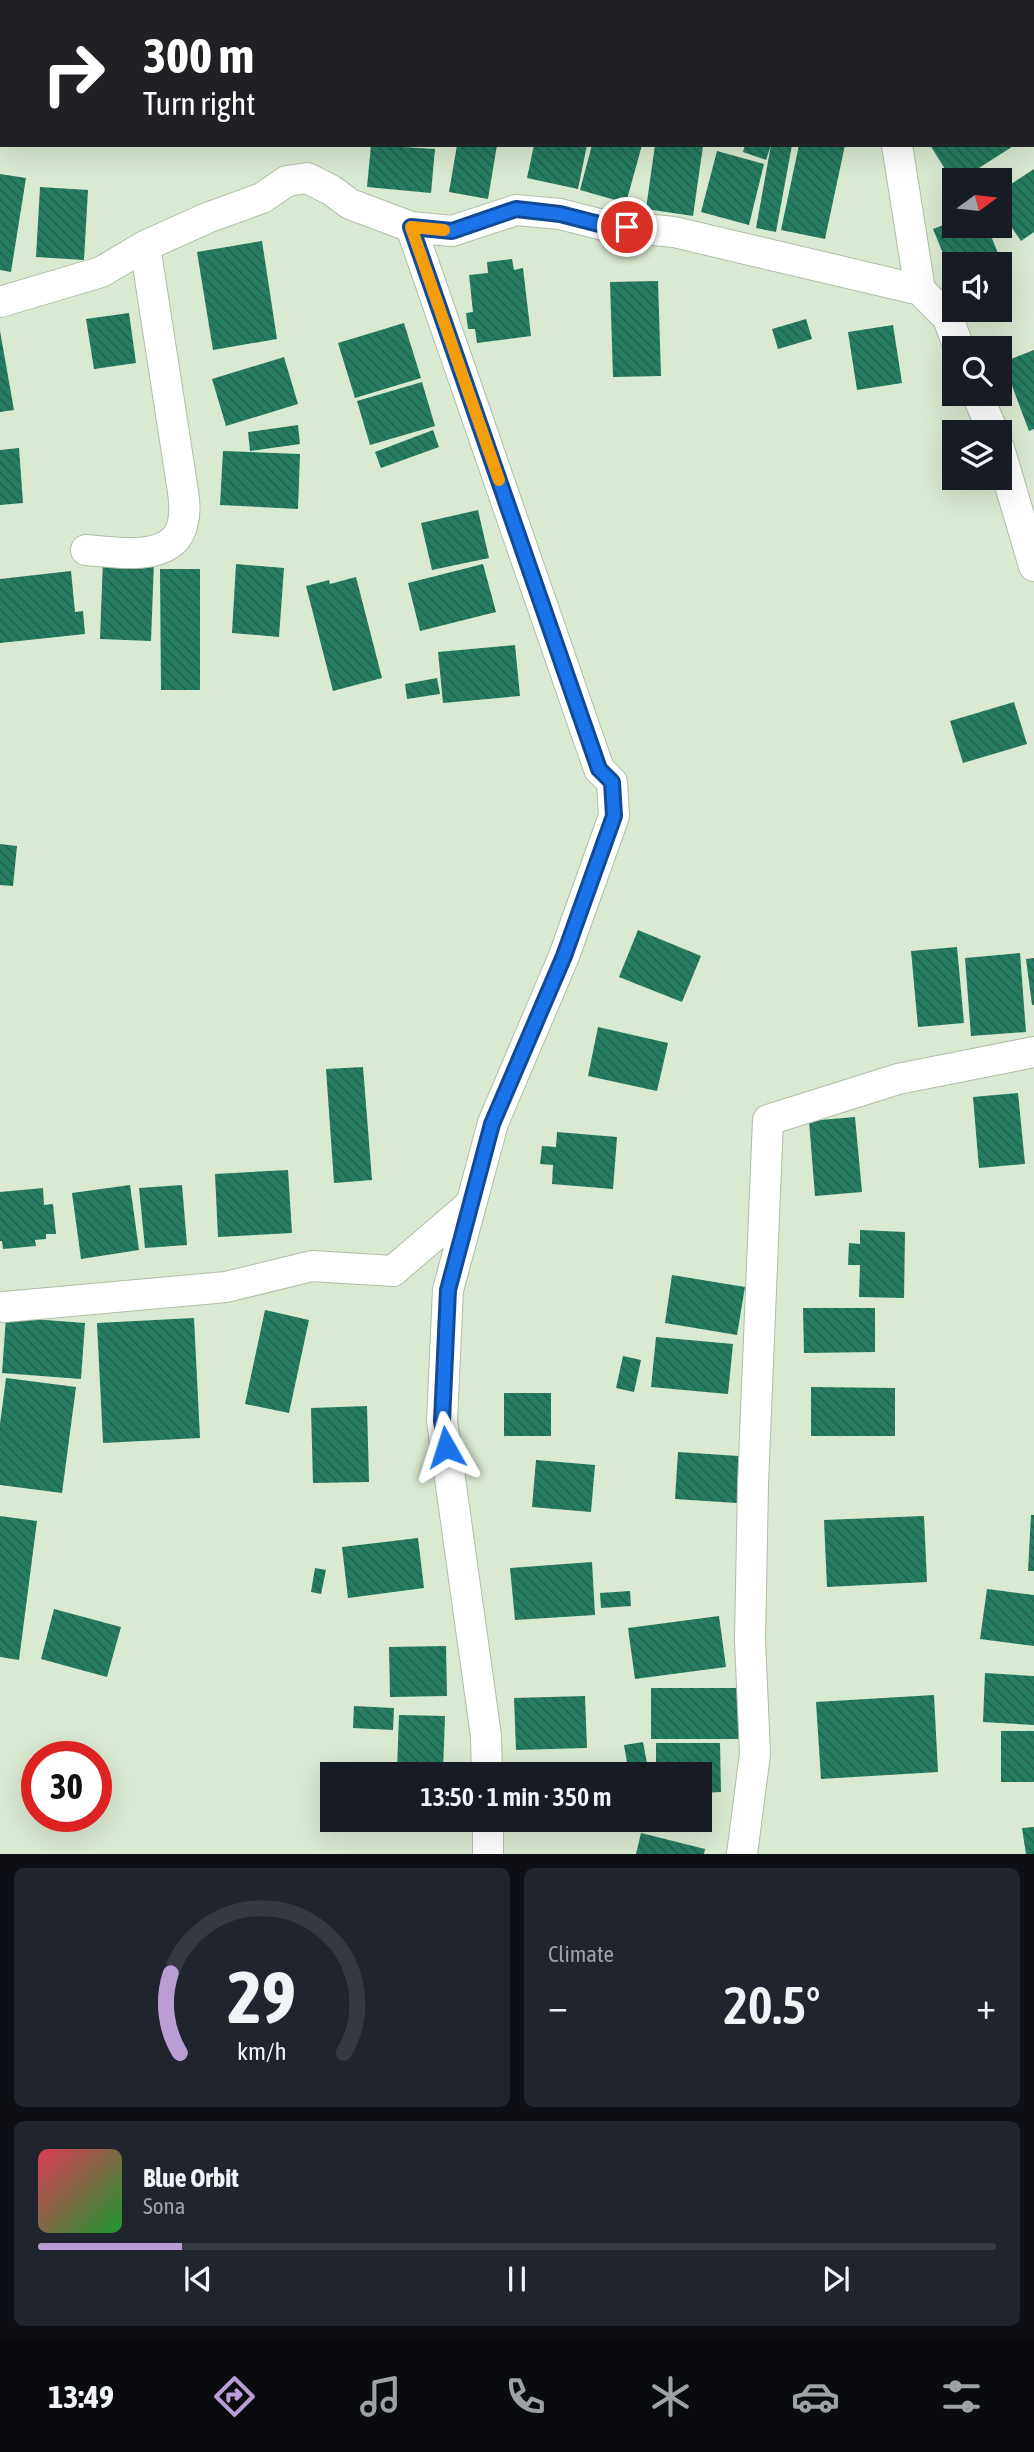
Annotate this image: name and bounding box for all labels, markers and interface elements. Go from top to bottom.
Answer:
text: 300 m [143,27,254,83]
icon: right [28,28,119,119]
text: Turn right [143,85,256,122]
north arrow [942,168,1012,238]
map controls [942,168,1012,490]
pin [597,197,657,257]
icon: arrive [608,208,646,246]
button: sound [942,252,1012,322]
button: search [942,336,1012,406]
button: layers [942,420,1012,490]
position arrow [409,1410,483,1484]
speed limit sign: 30 [21,1741,112,1832]
text: 13:50 · 1 min · 350 m [421,1782,611,1812]
text: Climate [548,1941,614,1967]
text: 29 [228,1956,296,2039]
text: 20.5° [724,1975,820,2035]
text: − [548,1984,568,2027]
text: + [976,1984,996,2027]
text: km/h [237,2037,287,2065]
text: Blue Orbit [143,2163,239,2193]
text: Sona [143,2193,185,2219]
icon: previous [179,2260,217,2298]
icon: pause [498,2260,536,2298]
icon: next [817,2260,855,2298]
icon: directions [210,2372,259,2421]
icon: music [356,2372,405,2421]
icon: phone [501,2372,550,2421]
icon: climate [646,2372,695,2421]
icon: car [791,2372,840,2421]
icon: filters [937,2372,986,2421]
text: 13:49 [48,2378,114,2415]

